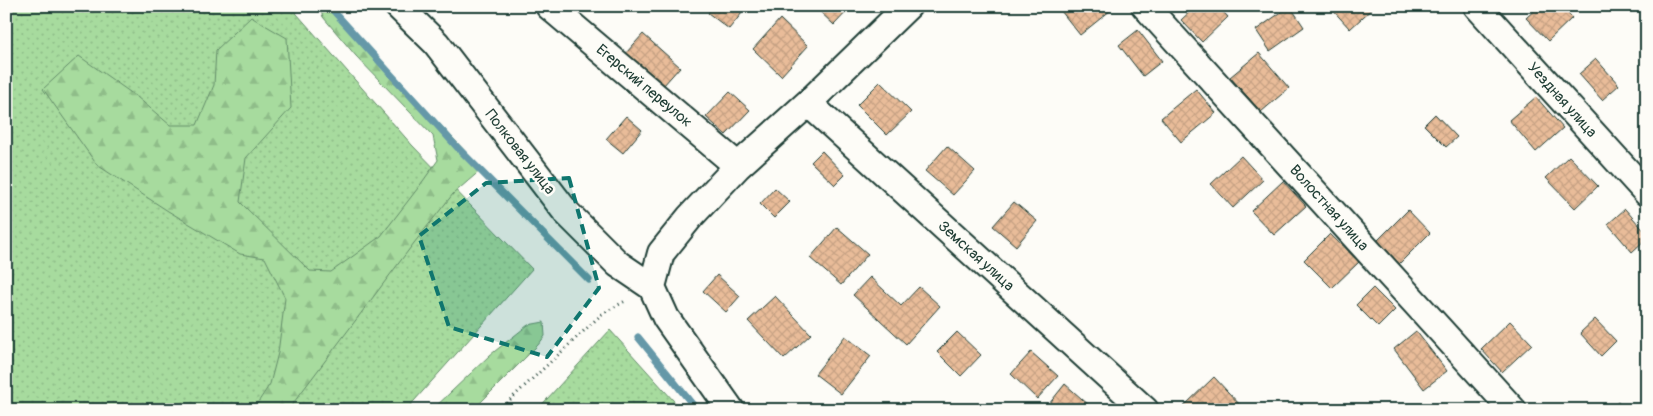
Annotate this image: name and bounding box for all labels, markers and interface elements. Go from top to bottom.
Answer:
street label: Егерский переулок [592,40,696,132]
street label: Уездная улица [1523,58,1601,142]
street label: Полковая улица [481,106,559,198]
street label: Волостная улица [1285,161,1373,255]
street label: Земская улица [934,217,1018,295]

